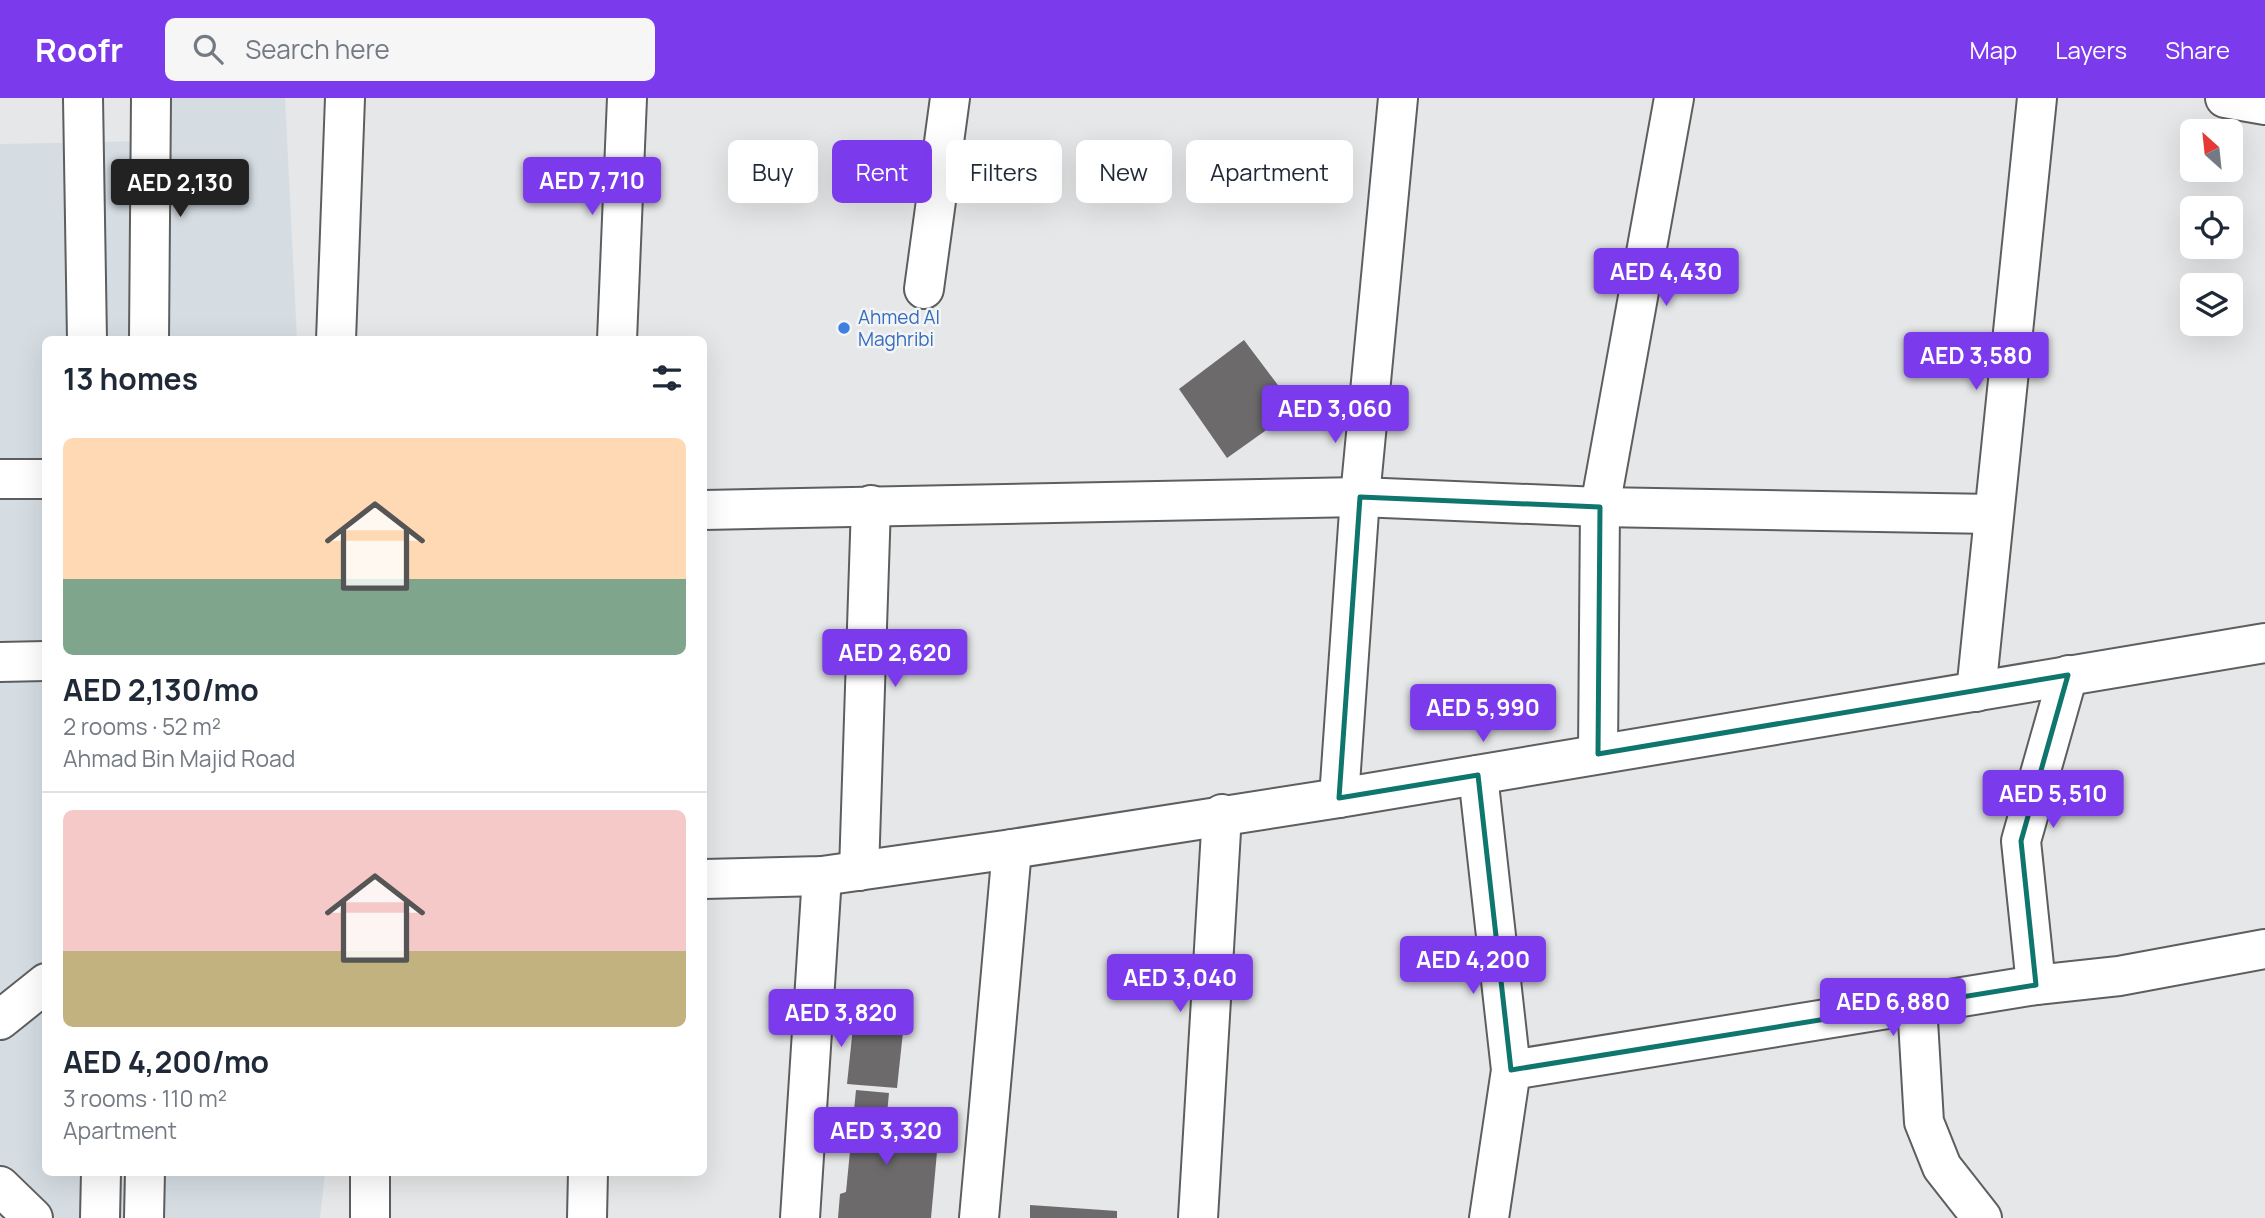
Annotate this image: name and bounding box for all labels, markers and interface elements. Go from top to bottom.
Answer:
search box [165,18,655,81]
text: Roofr [35,27,123,72]
icon: search [189,30,227,68]
text: Search here [245,31,390,67]
text: Map [1970,33,2017,66]
text: Layers [2055,33,2127,66]
text: Share [2165,33,2230,66]
north arrow [2180,119,2244,182]
map controls [2180,119,2243,336]
chip: Buy [728,140,818,203]
chip: Rent [832,140,932,203]
chip: Filters [946,140,1062,203]
chip: New [1076,140,1172,203]
chip: Apartment [1186,140,1353,203]
pin: AED 7,710 [512,158,672,217]
pin: AED 2,130 [100,159,260,219]
text: AED 7,710 [539,164,645,196]
text: AED 2,130 [127,166,233,198]
button: locate [2180,196,2243,259]
pin: AED 4,430 [1586,248,1746,308]
text: AED 4,430 [1610,255,1722,287]
button: layers [2180,273,2243,336]
place label: Ahmed Al Maghribi [858,304,940,352]
marker: Ahmed Al Maghribi [836,320,852,336]
pin: AED 3,580 [1896,332,2056,392]
text: AED 3,580 [1920,339,2032,371]
text: 13 homes [63,358,198,399]
icon: filters [648,359,686,397]
pin: AED 3,060 [1255,386,1415,445]
text: AED 3,060 [1278,392,1392,424]
icon: home [312,483,438,609]
pin: AED 2,620 [815,630,975,689]
text: AED 2,620 [838,636,952,668]
text: AED 2,130/mo [63,669,259,710]
pin: AED 5,990 [1403,684,1563,744]
text: AED 5,990 [1426,691,1540,723]
text: 2 rooms · 52 m² [63,710,221,742]
text: Ahmad Bin Majid Road [63,742,295,774]
pin: AED 5,510 [1973,770,2133,830]
text: AED 5,510 [1999,777,2107,809]
icon: home [312,855,438,981]
pin: AED 4,200 [1393,936,1553,996]
text: AED 4,200 [1416,943,1530,975]
pin: AED 3,040 [1100,954,1260,1014]
text: AED 3,040 [1123,961,1237,993]
pin: AED 6,880 [1813,978,1973,1038]
text: AED 6,880 [1836,985,1950,1017]
pin: AED 3,820 [761,990,921,1049]
text: AED 3,820 [785,996,897,1028]
text: AED 4,200/mo [63,1041,269,1082]
text: 3 rooms · 110 m² [63,1082,227,1114]
pin: AED 3,320 [806,1108,966,1167]
text: Apartment [63,1114,177,1146]
text: AED 3,320 [830,1114,942,1146]

